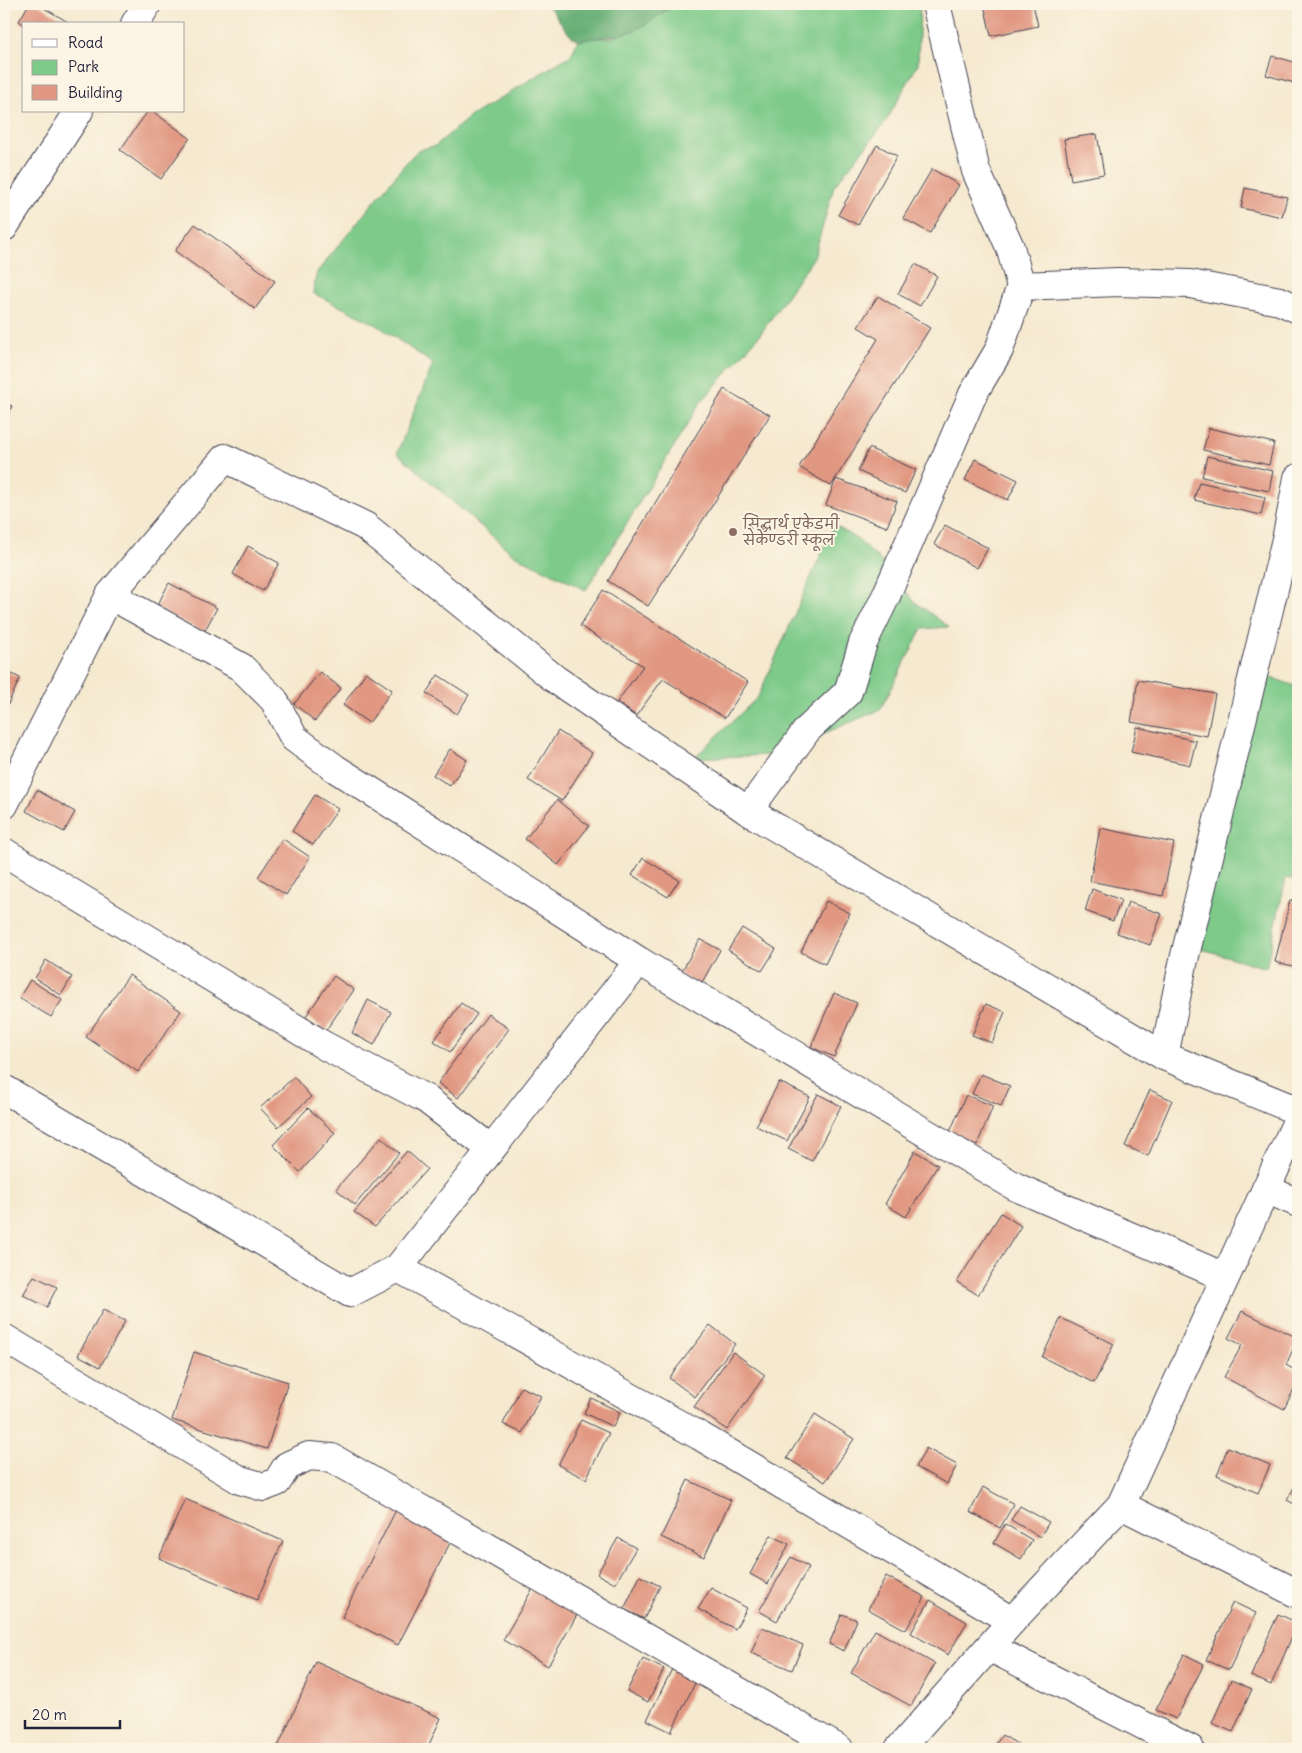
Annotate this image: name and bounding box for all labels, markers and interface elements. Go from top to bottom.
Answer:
legend [22,22,185,112]
text: Road [68,33,103,52]
text: Park [68,57,99,76]
text: Building [68,83,123,102]
place label: सिद्धार्थ एकेडमी सेकेण्डरी स्कूल [742,513,840,552]
marker: सिद्धार्थ एकेडमी सेकेण्डरी स्कूल [727,526,739,538]
scale bar [25,1698,120,1730]
text: 20 m [32,1705,67,1724]

